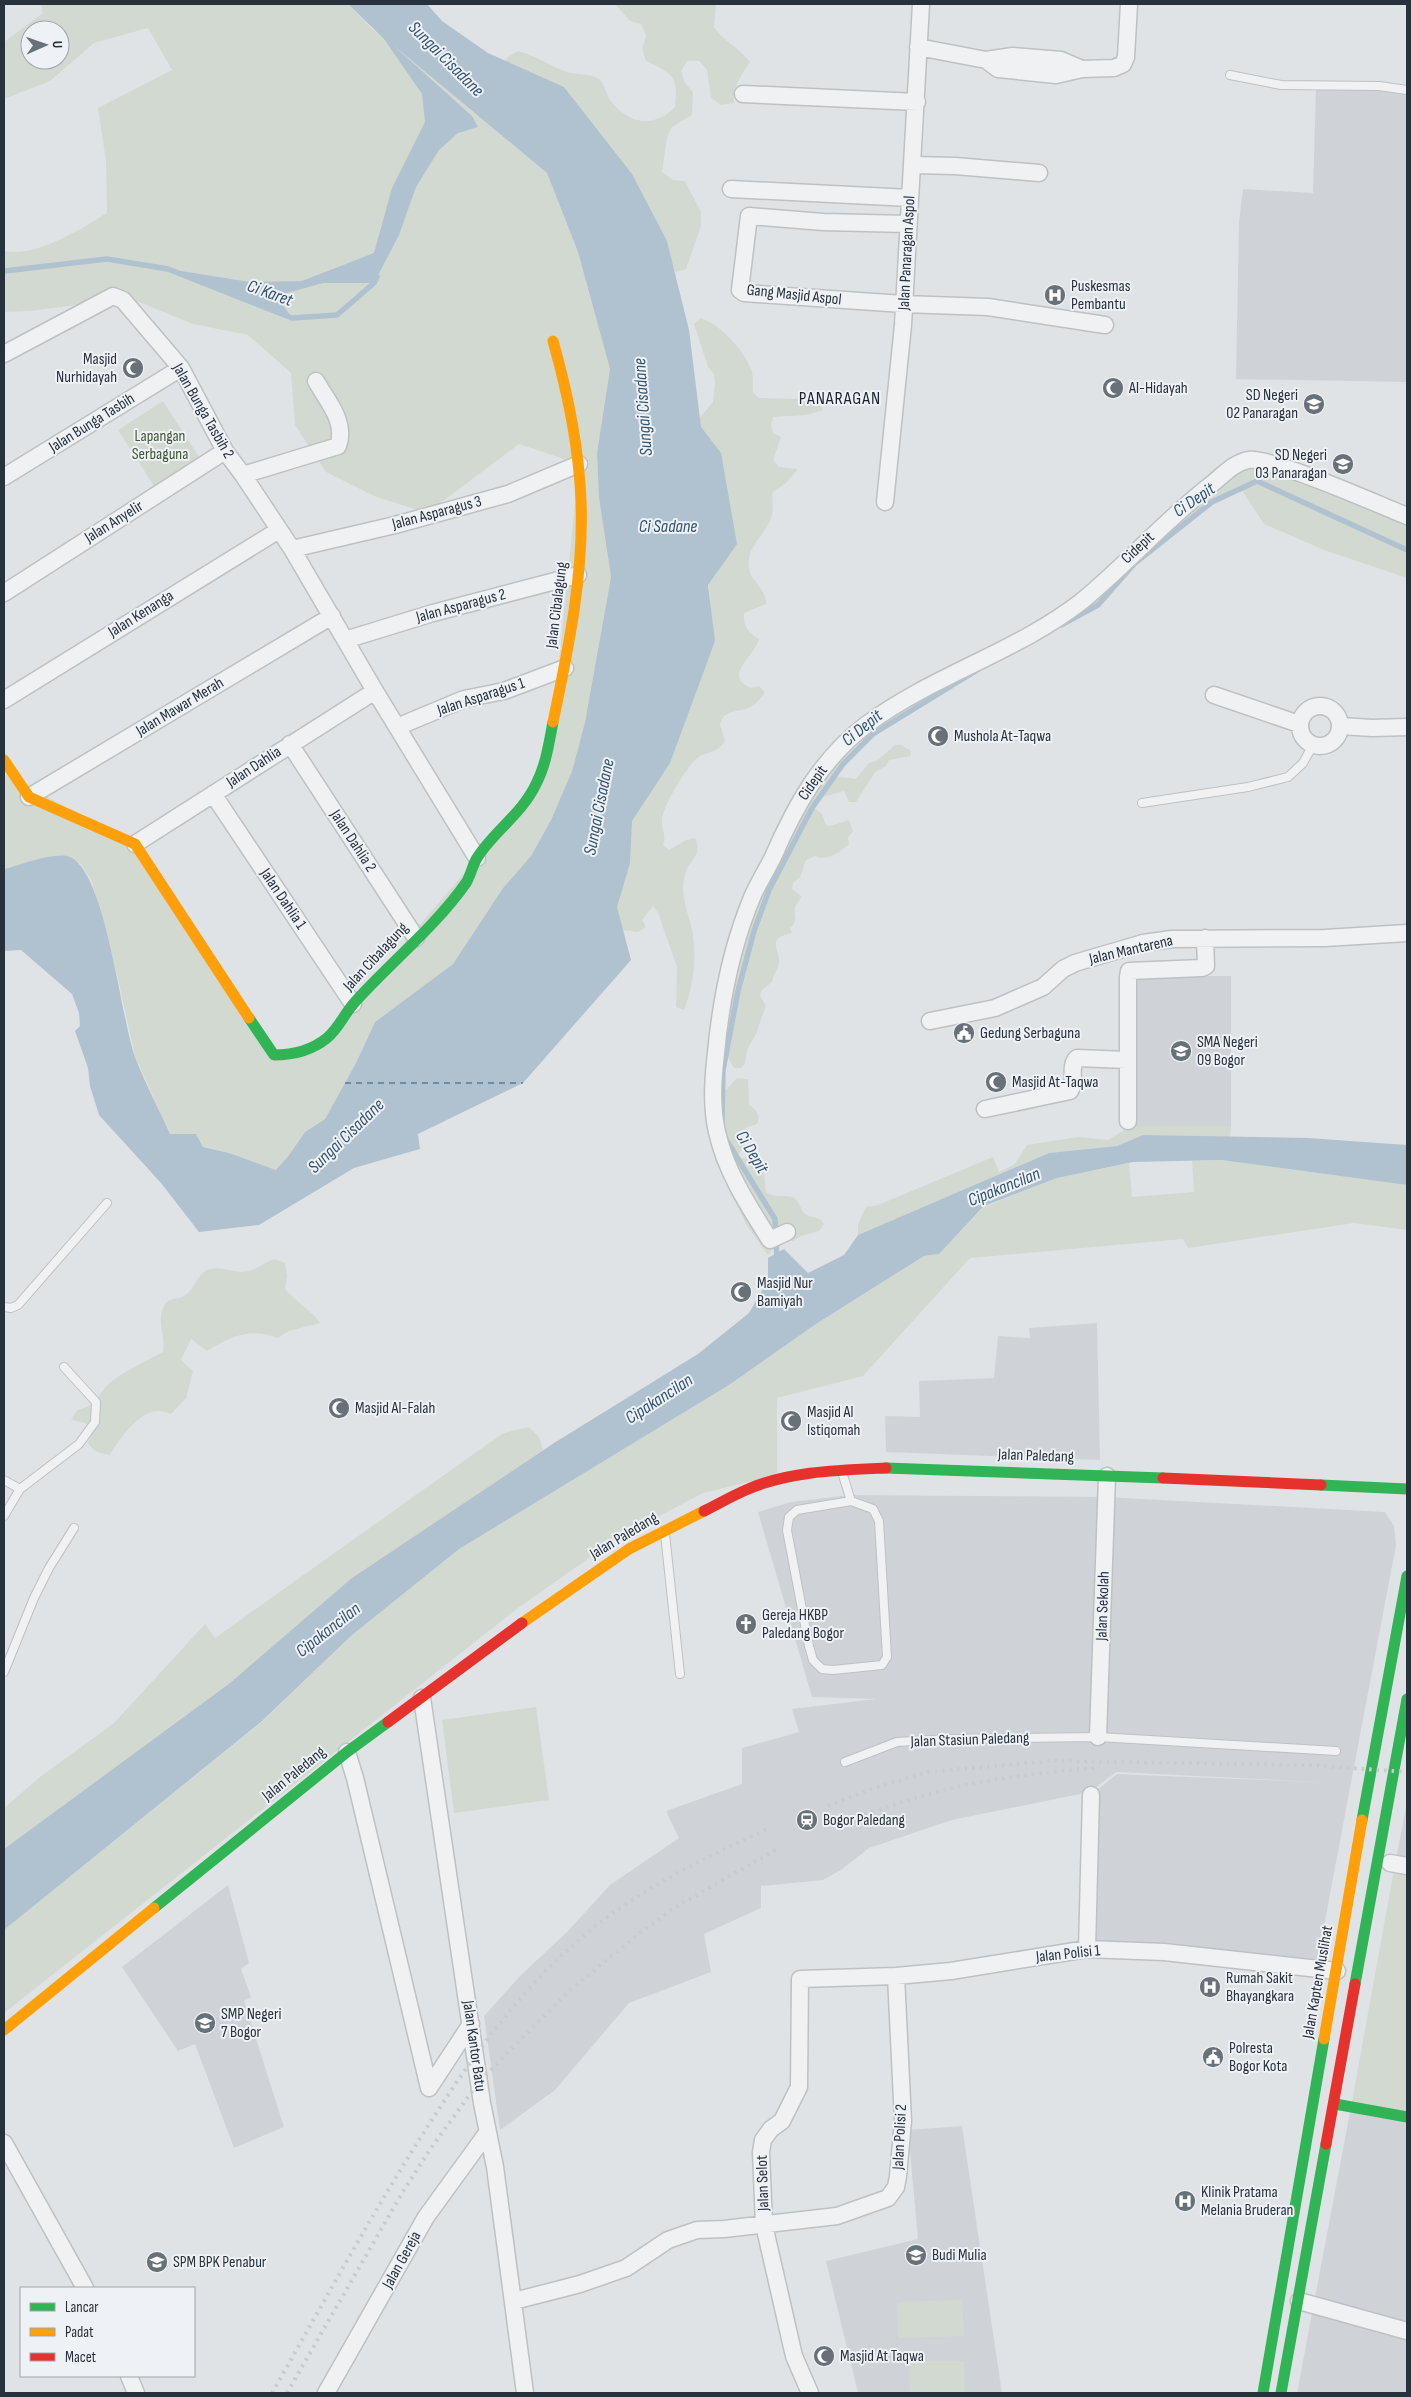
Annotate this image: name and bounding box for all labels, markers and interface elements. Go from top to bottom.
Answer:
water label: Sungai Cisadane [404,17,488,101]
north arrow [20,20,70,70]
text: U [49,41,66,49]
street label: Jalan Panaragan Aspol [894,195,919,312]
water label: Ci Karet [244,275,296,311]
place label: Puskesmas Pembantu [1071,277,1131,314]
street label: Gang Masjid Aspol [746,281,842,309]
hospital icon: Puskesmas Pembantu [1043,283,1067,307]
place label: Masjid Nurhidayah [56,350,117,387]
mosque icon: Masjid Nurhidayah [121,356,145,380]
water label: Sungai Cisadane [629,357,657,457]
street label: Jalan Bunga Tasbih 2 [168,359,238,462]
mosque icon: Al-Hidayah [1101,376,1125,400]
place label: Al-Hidayah [1128,379,1188,398]
place label: SD Negeri 02 Panaragan [1226,386,1298,423]
district label: PANARAGAN [799,388,881,409]
street label: Jalan Bunga Tasbih [45,389,138,457]
school or university icon: SD Negeri 02 Panaragan [1302,392,1326,416]
park label: Lapangan Serbaguna [132,427,188,464]
place label: SD Negeri 03 Panaragan [1255,446,1327,483]
school or university icon: SD Negeri 03 Panaragan [1331,452,1355,476]
water label: Ci Depit [1169,478,1220,522]
street label: Jalan Asparagus 3 [389,492,484,534]
street label: Jalan Anyelir [80,496,147,548]
water label: Ci Sadane [639,516,697,537]
street label: Cidepit [1118,528,1159,568]
street label: Jalan Cibalagung [542,561,572,650]
street label: Jalan Asparagus 2 [413,585,508,627]
street label: Jalan Kenanga [104,586,177,642]
street label: Jalan Mawar Merah [132,673,227,741]
street label: Jalan Asparagus 1 [434,674,528,720]
water label: Ci Depit [837,705,887,751]
mosque icon: Mushola At-Taqwa [926,724,950,748]
place label: Mushola At-Taqwa [954,727,1051,746]
street label: Jalan Dahlia [222,742,285,792]
water label: Sungai Cisadane [579,757,619,857]
street label: Cidepit [794,762,832,804]
street label: Jalan Dahlia 2 [325,805,380,876]
street label: Jalan Dahlia 1 [255,864,310,933]
street label: Jalan Cibalagung [339,919,413,996]
street label: Jalan Mantarena [1086,931,1175,969]
public building icon: Gedung Serbaguna [952,1021,976,1045]
place label: Gedung Serbaguna [980,1024,1080,1043]
place label: SMA Negeri 09 Bogor [1197,1033,1258,1070]
school or university icon: SMA Negeri 09 Bogor [1169,1039,1193,1063]
mosque icon: Masjid At-Taqwa [984,1070,1008,1094]
place label: Masjid At-Taqwa [1012,1073,1099,1092]
water label: Sungai Cisadane [304,1094,388,1178]
water label: Ci Depit [731,1127,773,1178]
water label: Cipakancilan [965,1163,1044,1211]
place label: Masjid Nur Bamiyah [757,1274,813,1311]
mosque icon: Masjid Nur Bamiyah [729,1280,753,1304]
water label: Cipakancilan [621,1369,697,1429]
mosque icon: Masjid Al-Falah [327,1396,351,1420]
place label: Masjid Al-Falah [355,1399,435,1418]
place label: Masjid Al Istiqomah [807,1403,860,1440]
mosque icon: Masjid Al Istiqomah [779,1409,803,1433]
street label: Jalan Paledang [997,1445,1074,1467]
street label: Jalan Paledang [586,1508,662,1564]
street label: Jalan Sekolah [1092,1571,1114,1642]
water label: Cipakancilan [292,1598,365,1662]
place label: Gereja HKBP Paledang Bogor [762,1606,844,1643]
church icon: Gereja HKBP Paledang Bogor [734,1612,758,1636]
street label: Jalan Stasiun Paledang [909,1728,1030,1752]
street label: Jalan Paledang [258,1743,330,1806]
station icon: Bogor Paledang [795,1808,819,1832]
place label: Bogor Paledang [823,1811,905,1830]
street label: Jalan Kapten Muslihat [1299,1924,1337,2041]
street label: Jalan Polisi 1 [1034,1941,1101,1967]
place label: Rumah Sakit Bhayangkara [1226,1969,1294,2006]
hospital icon: Rumah Sakit Bhayangkara [1198,1975,1222,1999]
street label: Jalan Kantor Batu [458,1998,490,2093]
place label: SMP Negeri 7 Bogor [221,2005,282,2042]
school or university icon: SMP Negeri 7 Bogor [193,2011,217,2035]
place label: Polresta Bogor Kota [1229,2039,1287,2076]
public building icon: Polresta Bogor Kota [1201,2045,1225,2069]
street label: Jalan Polisi 2 [889,2104,911,2171]
street label: Jalan Selot [753,2155,774,2212]
place label: Klinik Pratama Melania Bruderan [1201,2183,1293,2220]
hospital icon: Klinik Pratama Melania Bruderan [1173,2189,1197,2213]
street label: Jalan Gereja [378,2228,425,2293]
school or university icon: Budi Mulia [904,2243,928,2267]
place label: Budi Mulia [932,2246,987,2265]
school or university icon: SPM BPK Penabur [145,2250,169,2274]
place label: SPM BPK Penabur [173,2253,267,2272]
legend [20,2287,195,2377]
text: Lancar [65,2298,99,2317]
text: Padat [65,2323,94,2342]
mosque icon: Masjid At Taqwa [812,2344,836,2368]
place label: Masjid At Taqwa [840,2347,924,2366]
text: Macet [65,2348,97,2367]

